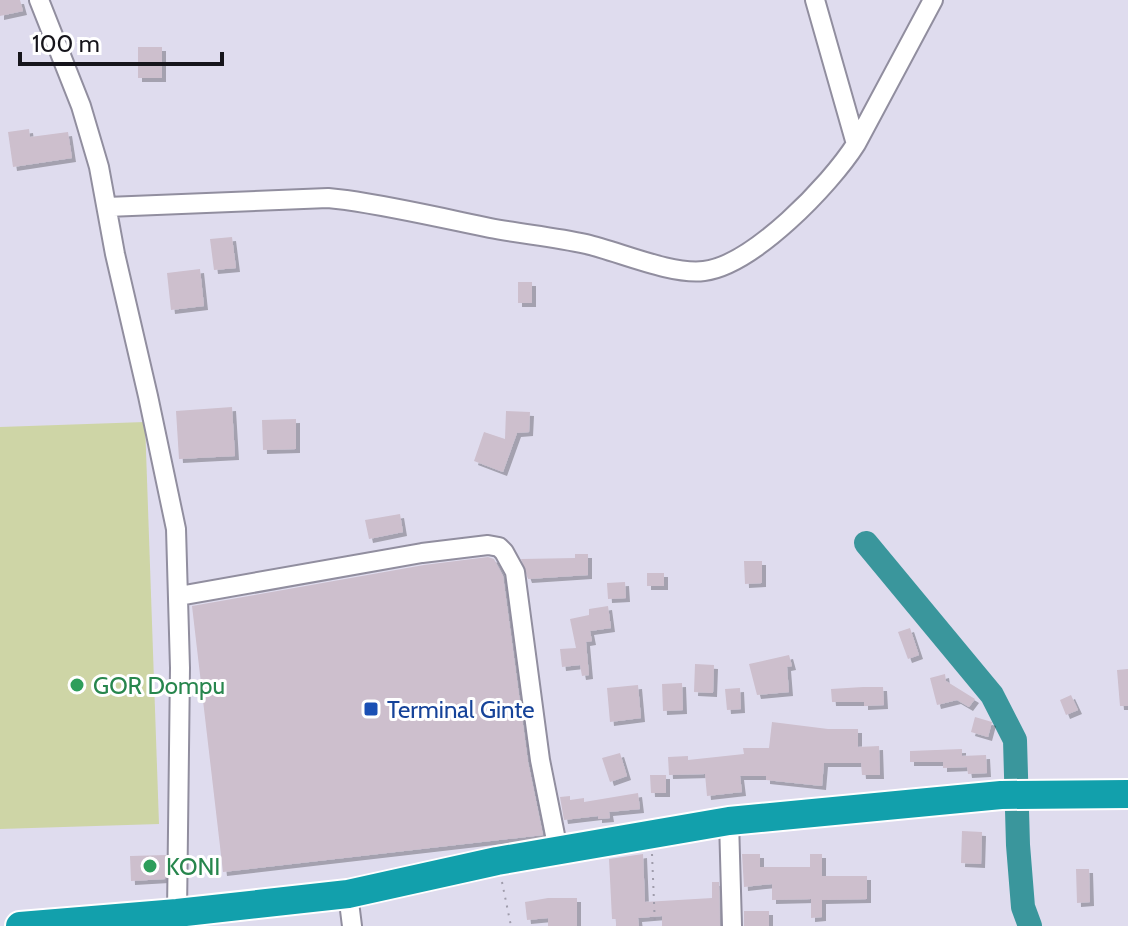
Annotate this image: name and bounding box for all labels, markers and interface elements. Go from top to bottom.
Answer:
scale bar [20,16,222,66]
text: 100 m [32,29,100,58]
place label: GOR Dompu [93,671,225,700]
marker: GOR Dompu [68,676,86,694]
place label: Terminal Ginte [387,695,534,724]
marker: Terminal Ginte [362,700,380,718]
place label: KONI [166,852,220,881]
marker: KONI [141,857,159,875]

